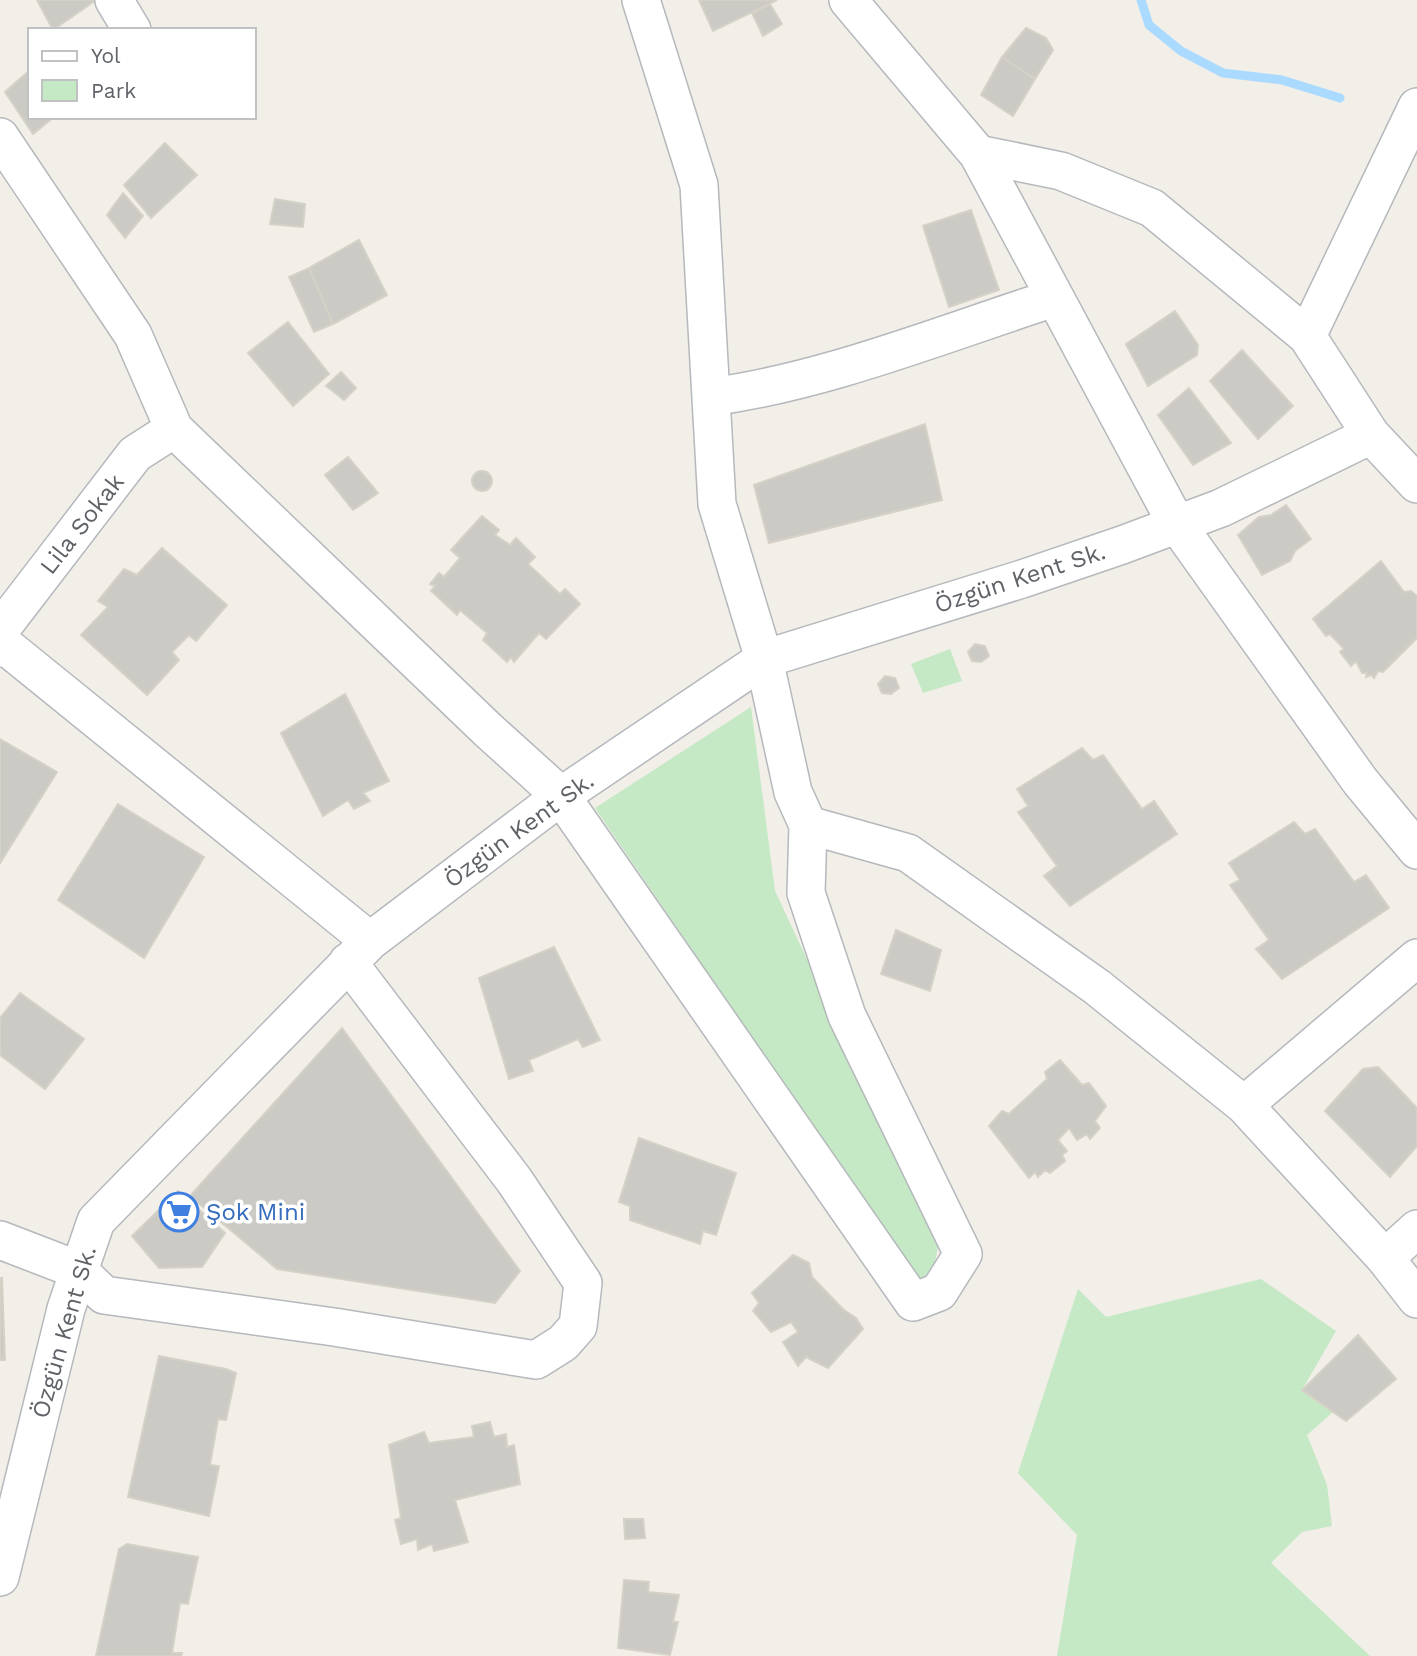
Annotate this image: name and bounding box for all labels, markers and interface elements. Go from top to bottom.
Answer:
legend [28,28,256,119]
text: Yol [91,43,121,68]
text: Park [91,78,136,103]
street label: Lila Sokak [34,468,130,580]
street label: Özgün Kent Sk. [931,537,1109,619]
street label: Özgün Kent Sk. [439,766,599,894]
supermarket icon: Şok Mini [158,1191,200,1233]
place label: Şok Mini [206,1198,305,1226]
street label: Özgün Kent Sk. [26,1243,102,1421]

